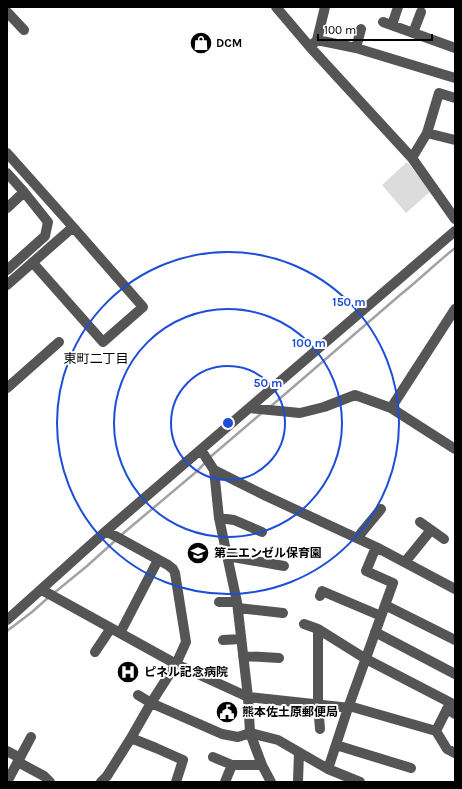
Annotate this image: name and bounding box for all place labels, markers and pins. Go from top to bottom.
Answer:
shop icon: DCM [188,30,214,56]
place label: DCM [216,36,242,50]
centre of rings [221,416,235,430]
school or university icon: 第二エンゼル保育園 [185,540,211,566]
place label: 第二エンゼル保育園 [214,546,322,560]
hospital icon: ピネル記念病院 [115,659,141,685]
place label: ピネル記念病院 [144,665,228,679]
public building icon: 熊本佐土原郵便局 [214,699,240,725]
place label: 熊本佐土原郵便局 [242,705,338,719]

